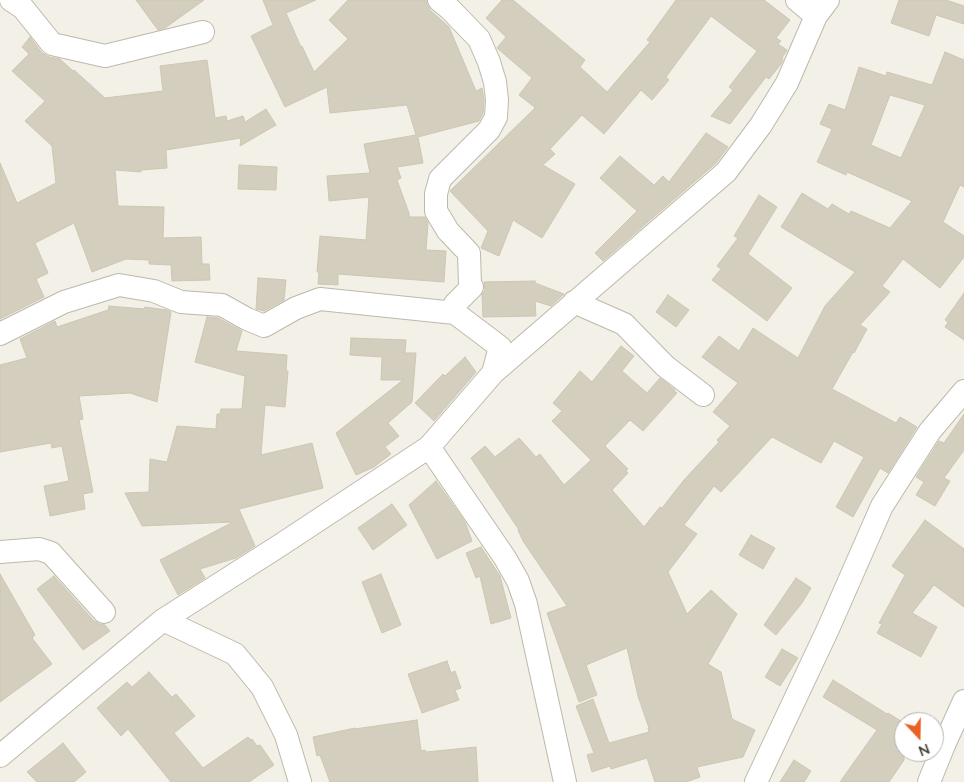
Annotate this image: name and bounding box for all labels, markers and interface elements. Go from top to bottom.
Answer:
north arrow [894,712,944,762]
text: N [916,741,932,760]

